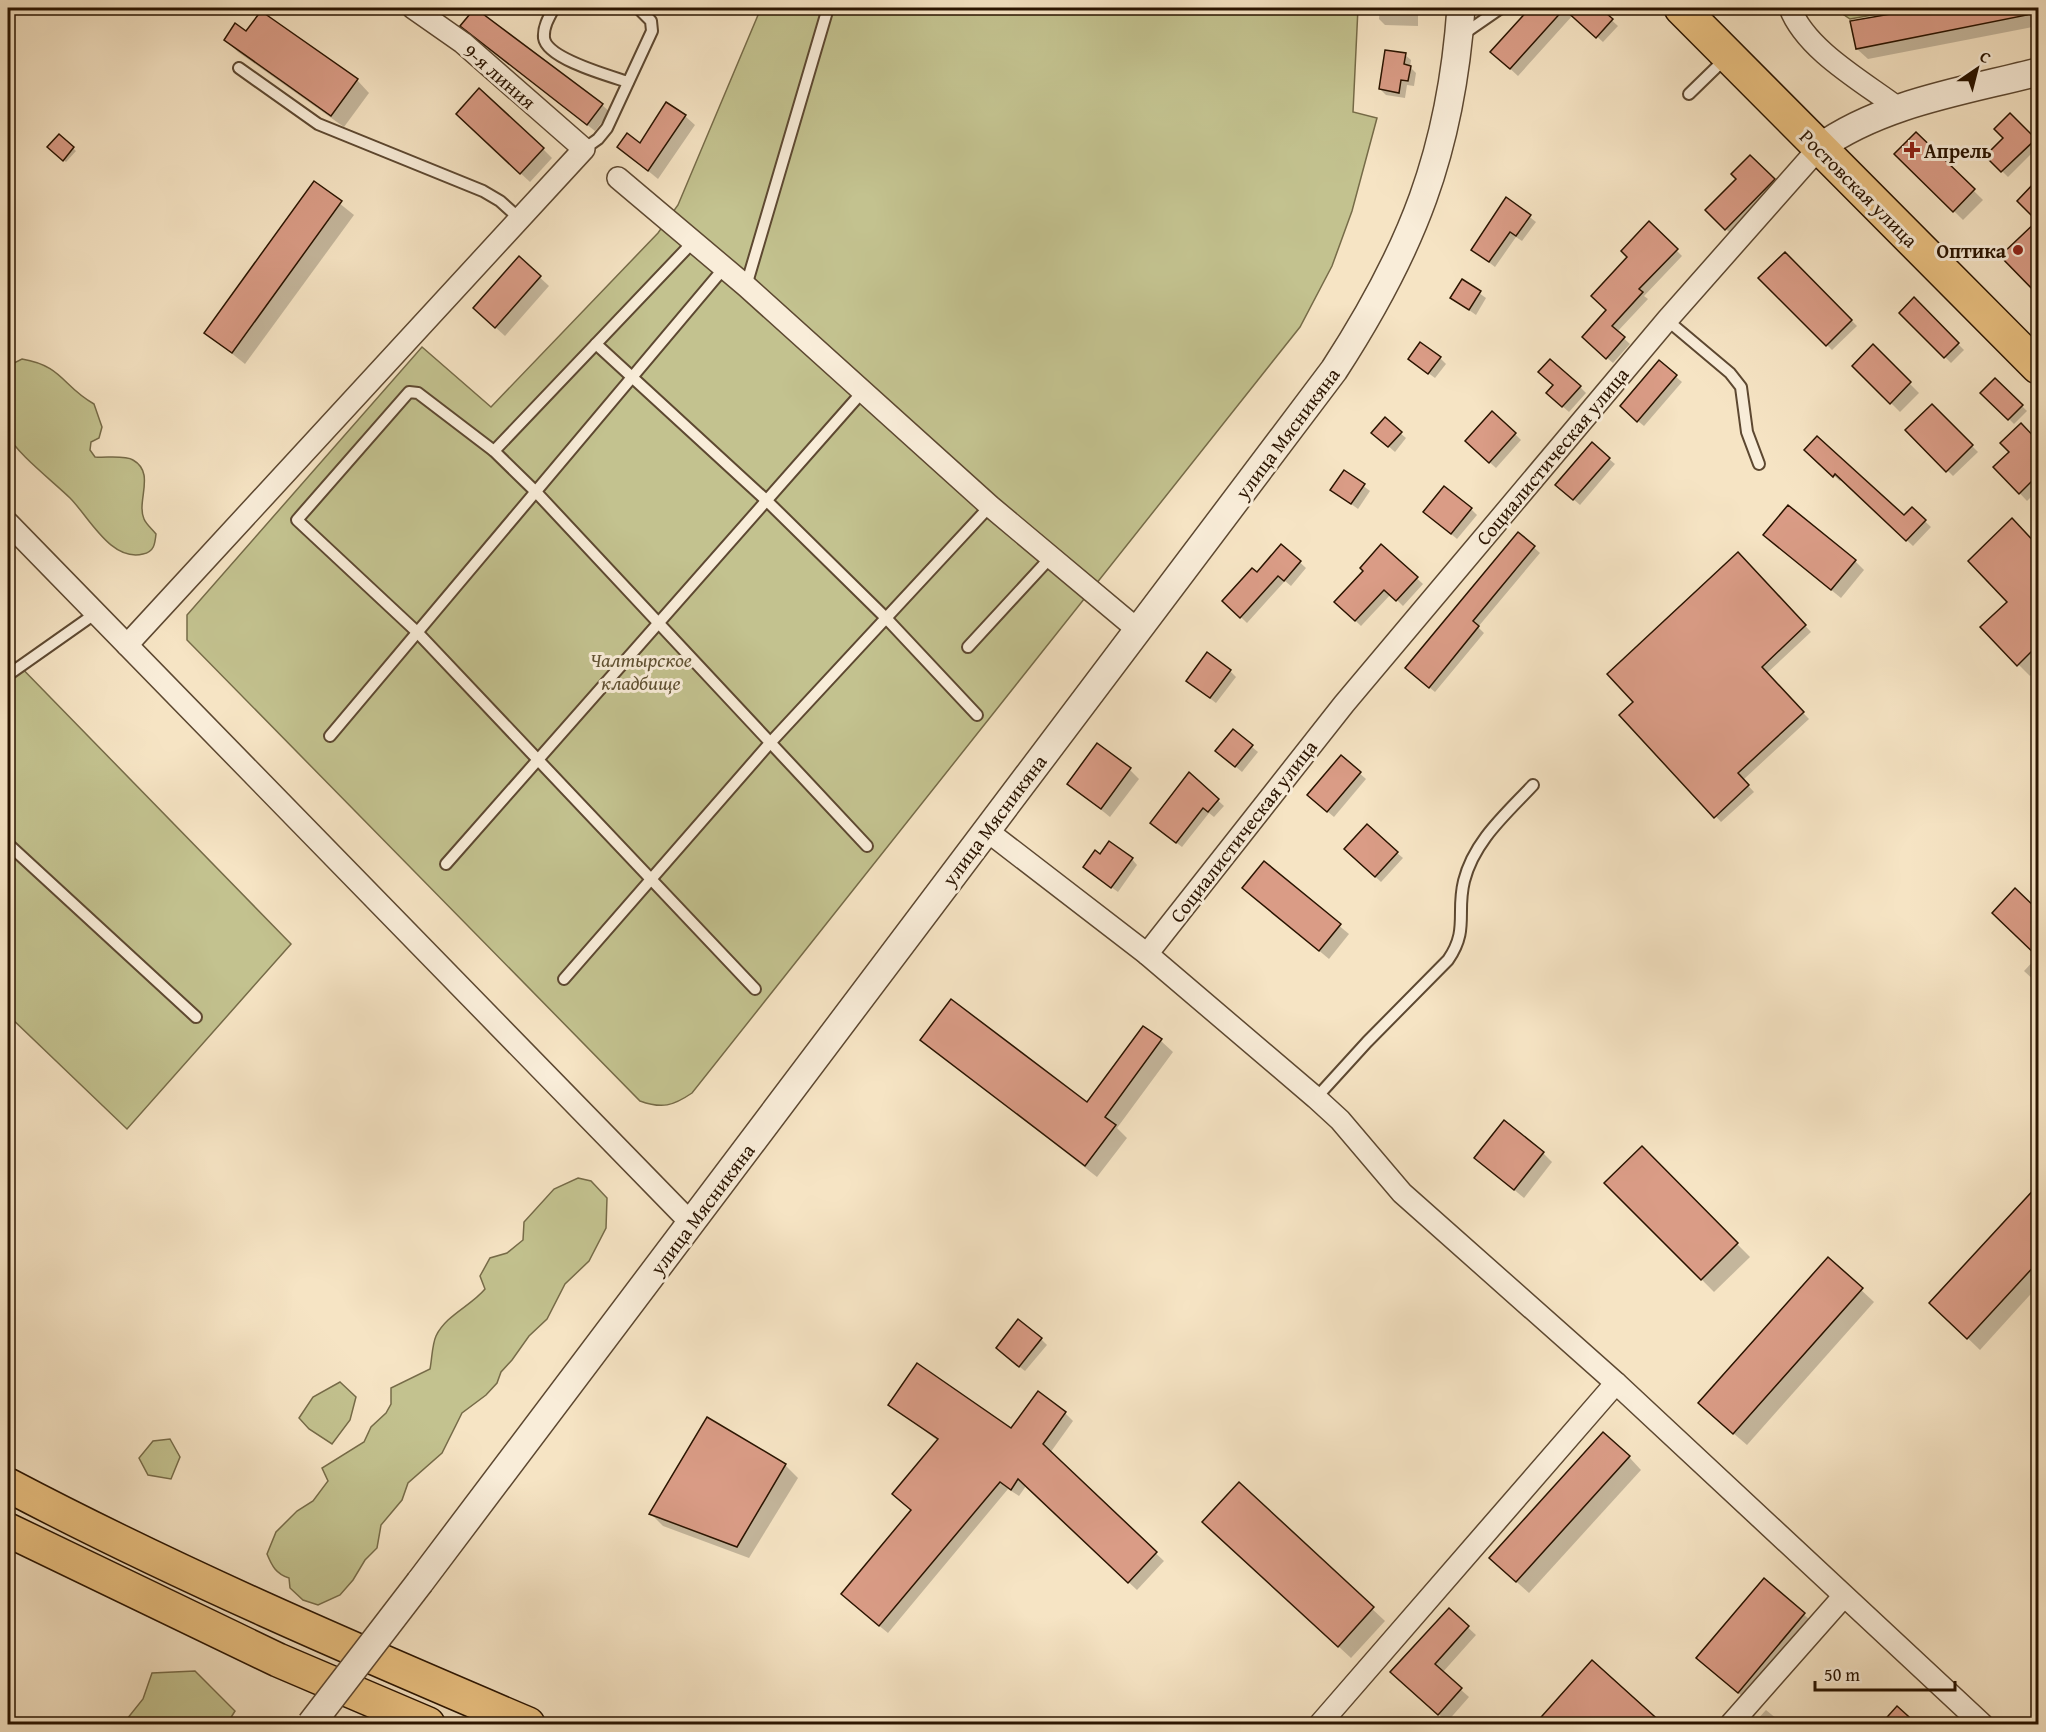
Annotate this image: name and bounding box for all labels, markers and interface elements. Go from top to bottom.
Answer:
street label: 9-я линия [457,36,543,116]
north arrow [1947,39,2007,99]
text: С [1975,44,1996,69]
street label: Ростовская улица [1793,122,1925,254]
place label: Апрель [1924,136,1992,165]
marker: Апрель [1905,143,1919,157]
place label: Оптика [1937,236,2007,265]
marker: Оптика [2011,243,2025,257]
street label: Социалистическая улица [1469,360,1636,551]
street label: улица Мясникяна [1227,361,1346,506]
park label: Чалтырское кладбище [590,645,692,697]
street label: Социалистическая улица [1162,733,1324,928]
street label: улица Мясникяна [934,748,1053,893]
street label: улица Мясникяна [642,1137,761,1282]
scale bar [1815,1654,1954,1692]
text: 50 m [1824,1661,1860,1688]

